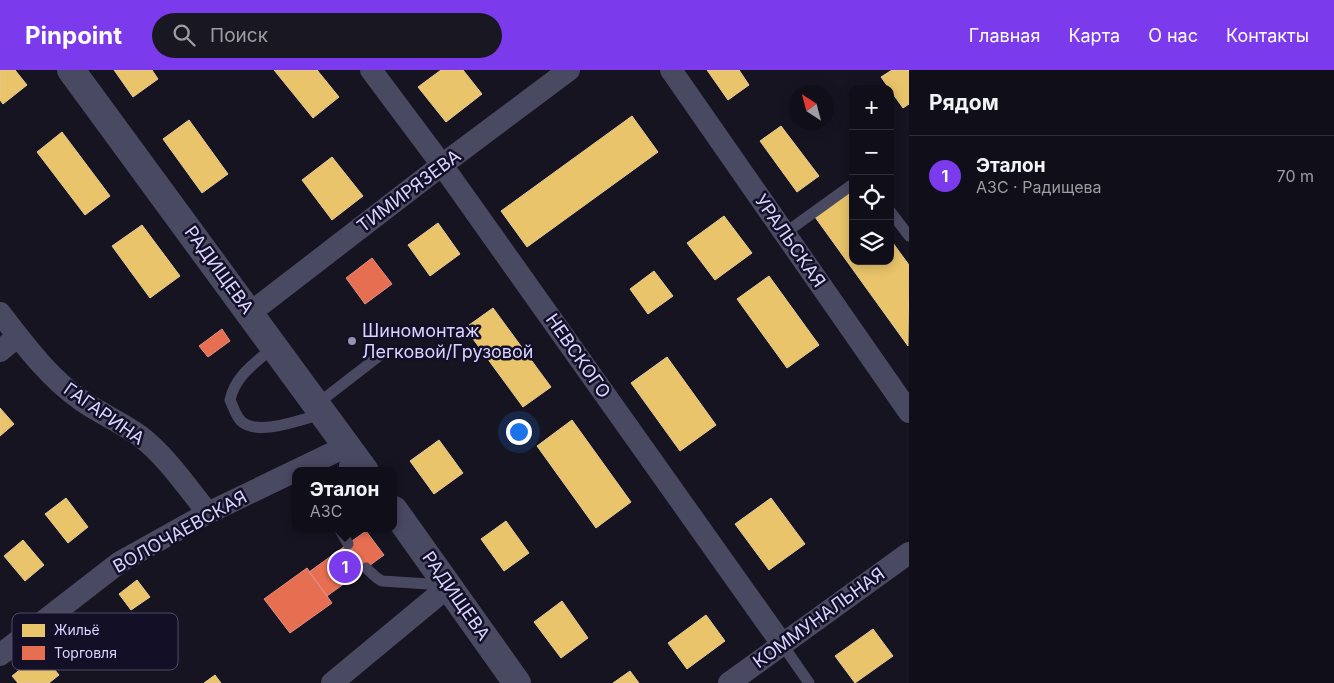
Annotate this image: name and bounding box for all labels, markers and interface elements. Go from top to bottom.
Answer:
search box [152,13,502,58]
text: Pinpoint [25,21,122,50]
icon: search [170,21,198,49]
text: Поиск [210,24,268,47]
text: Главная [969,25,1040,46]
text: Карта [1068,25,1120,46]
text: О нас [1148,25,1198,46]
text: Контакты [1226,25,1309,46]
north arrow [789,85,834,130]
map controls [849,85,894,265]
button: + [849,85,894,130]
text: Рядом [929,90,999,115]
button: − [849,130,894,175]
street label: ТИМИРЯЗЕВА [353,145,465,236]
text: Эталон [976,154,1045,177]
text: 1 [942,166,948,186]
text: 70 m [1277,166,1314,186]
button: locate [849,175,894,220]
text: АЗС · Радищева [976,177,1102,197]
street label: УРАЛЬСКАЯ [751,190,830,291]
button: layers [849,220,894,265]
street label: РАДИЩЕВА [181,222,258,318]
street label: НЕВСКОГО [542,310,615,402]
place label: Шиномонтаж Легковой/Грузовой [362,320,533,362]
marker: Шиномонтаж Легковой/Грузовой [346,335,358,347]
street label: ГАГАРИНА [60,378,149,449]
your location [506,419,532,445]
popup [292,467,397,532]
text: Эталон [310,478,379,501]
street label: ВОЛОЧАЕВСКАЯ [109,486,250,577]
text: АЗС [310,501,342,521]
street label: РАДИЩЕВА [418,547,495,644]
pin: 1 [329,548,361,586]
street label: КОММУНАЛЬНАЯ [749,563,889,672]
legend [12,613,178,670]
text: Жильё [54,621,100,638]
text: Торговля [54,644,117,661]

